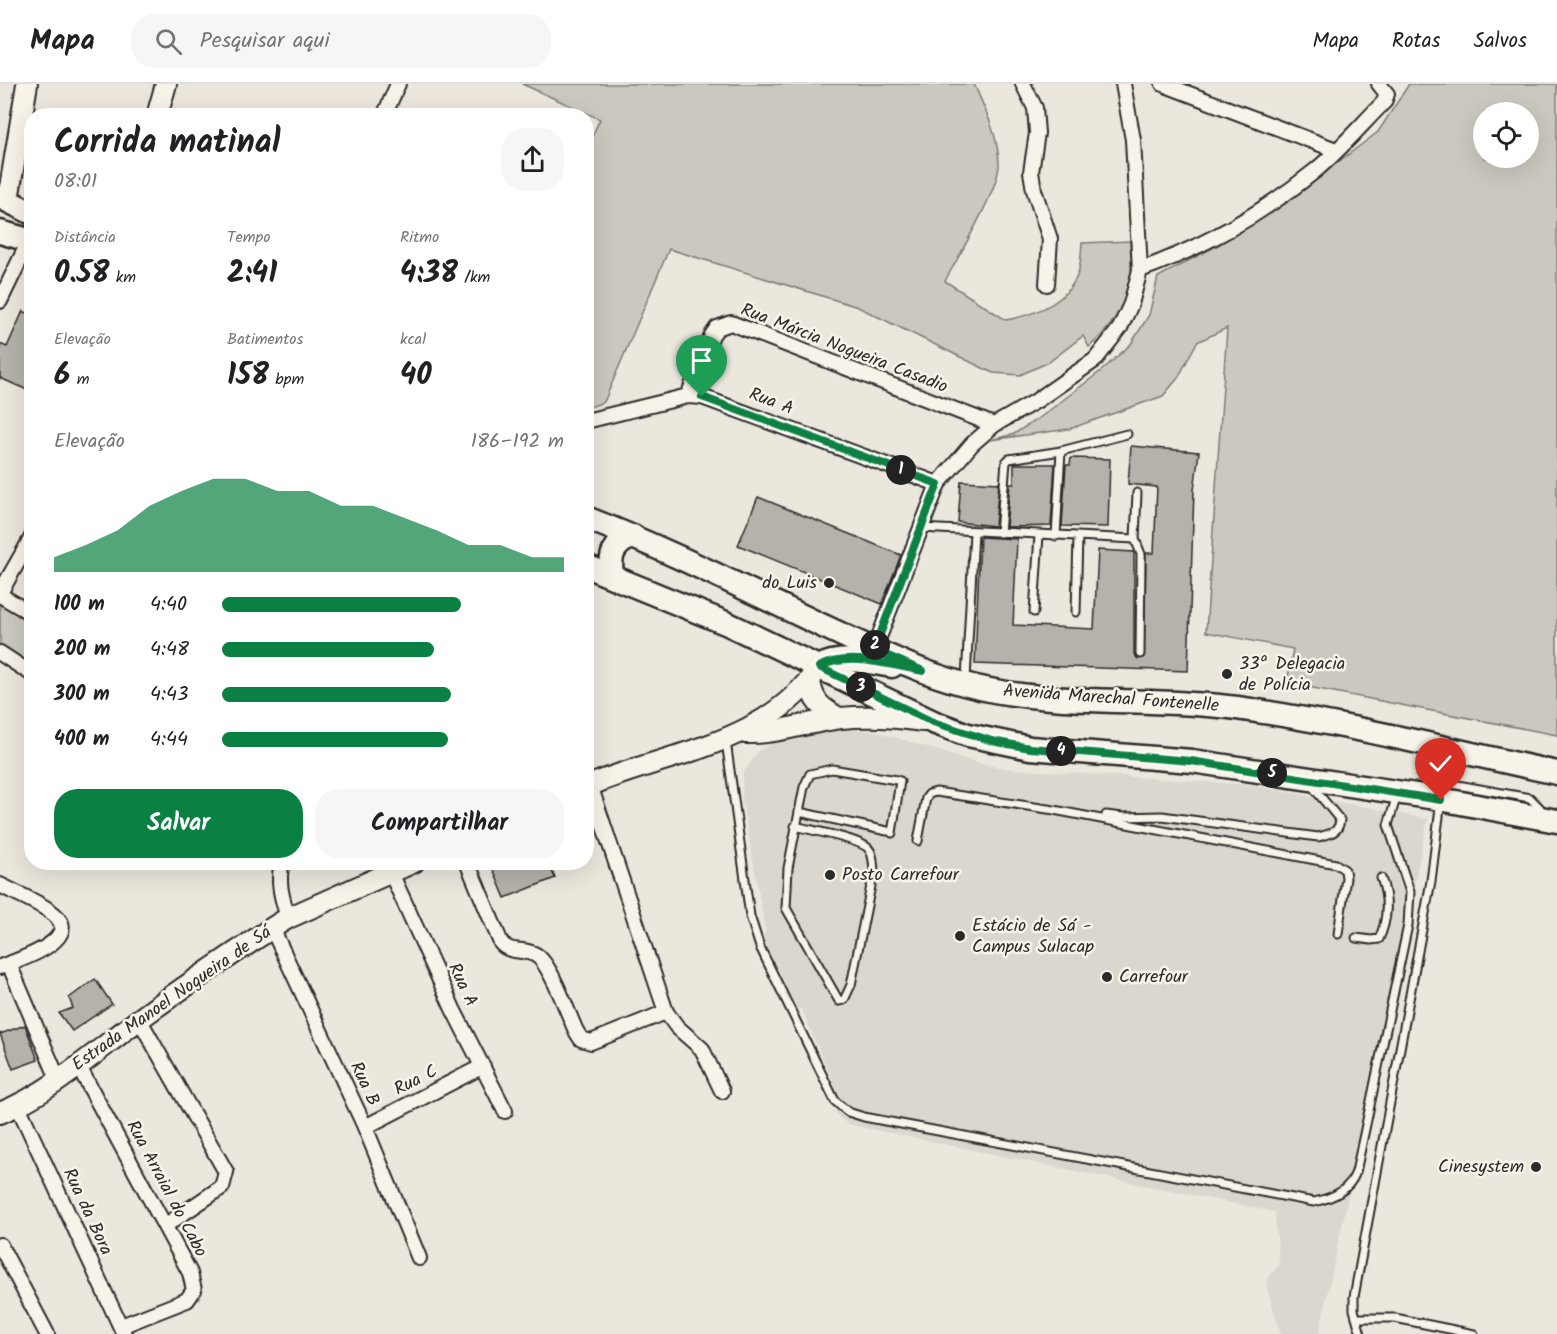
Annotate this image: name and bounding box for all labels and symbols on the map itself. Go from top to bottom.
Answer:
street label: Rua Márcia Nogueira Casadio [736,296,952,402]
pin [676,335,727,397]
street label: Rua A [744,380,798,424]
pin: 1 [886,455,916,485]
place label: do Luis [762,569,817,598]
marker: do Luis [822,576,836,590]
pin: 2 [860,630,890,660]
place label: 33ª Delegacia de Polícia [1239,650,1345,700]
marker: 33ª Delegacia de Polícia [1220,667,1234,681]
pin: 3 [846,672,876,702]
street label: Avenida Marechal Fontenelle [1002,677,1220,721]
pin: 4 [1046,736,1076,766]
pin [1415,738,1466,800]
pin: 5 [1257,758,1287,788]
place label: Posto Carrefour [842,861,960,890]
marker: Posto Carrefour [823,868,837,882]
place label: Estácio de Sá - Campus Sulacap [972,912,1094,962]
street label: Estrada Manoel Nogueira de Sá [66,918,279,1079]
marker: Estácio de Sá - Campus Sulacap [953,929,967,943]
street label: Rua A [439,958,485,1012]
place label: Carrefour [1119,963,1189,992]
marker: Carrefour [1100,970,1114,984]
street label: Rua B [341,1057,387,1111]
street label: Rua C [389,1058,443,1104]
street label: Rua Arraial do Cabo [118,1115,214,1263]
place label: Cinesystem [1438,1153,1524,1182]
marker: Cinesystem [1529,1160,1543,1174]
street label: Rua da Bora [54,1164,120,1260]

